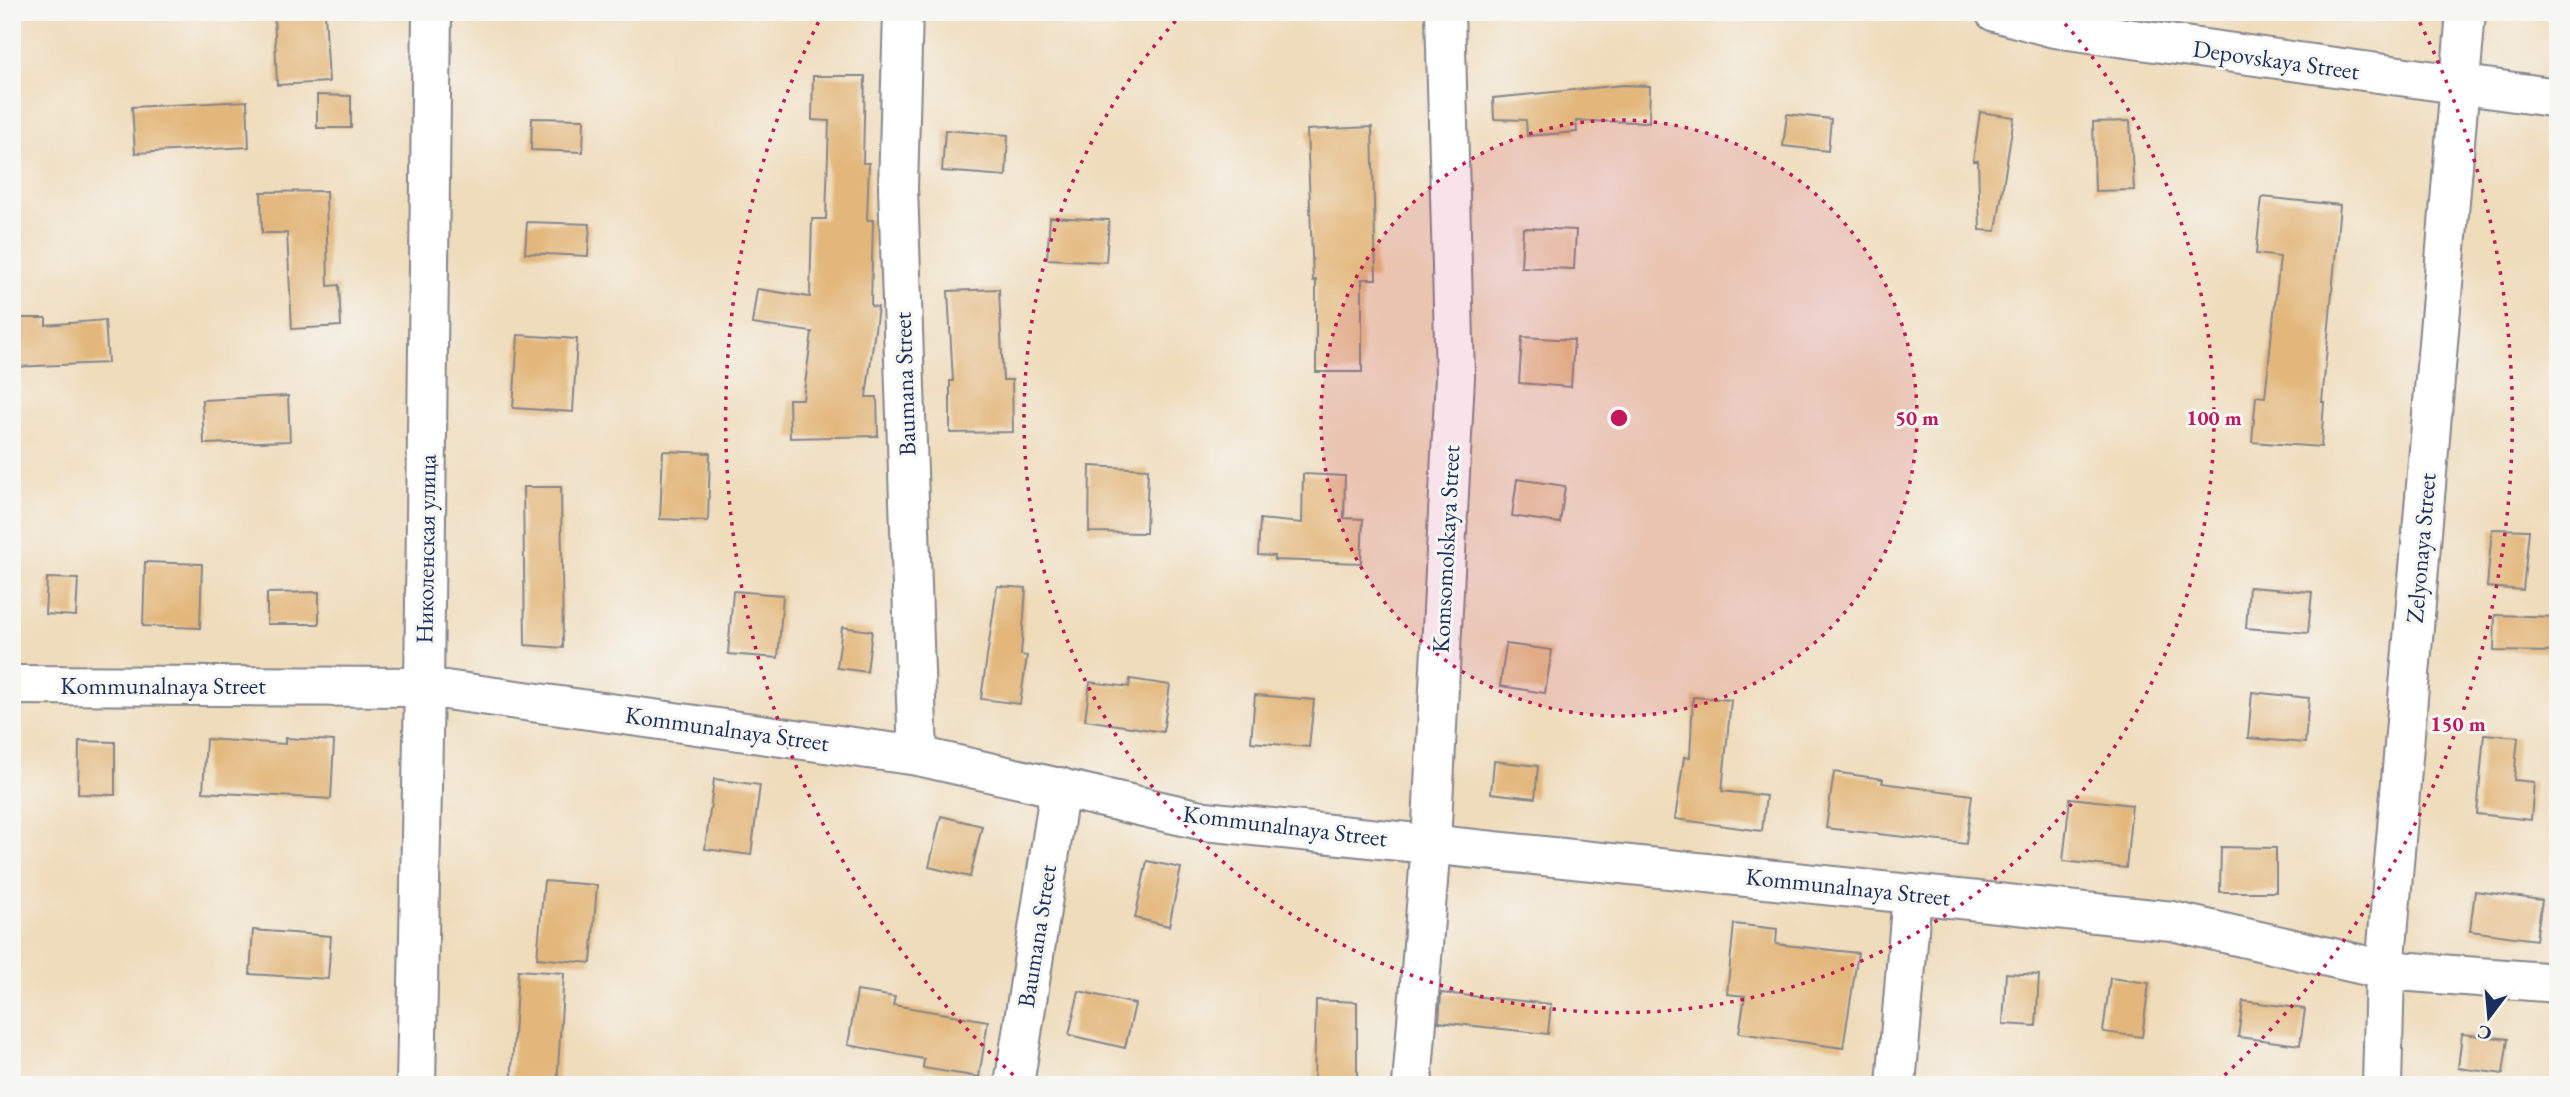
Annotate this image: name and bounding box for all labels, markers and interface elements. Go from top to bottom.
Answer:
street label: Depovskaya Street [2191,32,2362,87]
street label: Baumana Street [886,311,923,457]
text: 50 m [1895,404,1939,431]
text: 100 m [2186,404,2242,431]
centre of rings [1607,406,1631,430]
street label: Komsomolskaya Street [1425,444,1466,654]
street label: Николенская улица [408,454,443,644]
street label: Zelyonaya Street [2398,471,2443,624]
street label: Kommunalnaya Street [60,670,266,701]
street label: Kommunalnaya Street [623,699,831,758]
text: 150 m [2430,710,2486,737]
street label: Kommunalnaya Street [1181,798,1389,853]
street label: Kommunalnaya Street [1744,860,1952,913]
street label: Baumana Street [1010,862,1063,1010]
north arrow [2454,982,2524,1052]
text: С [2475,1019,2494,1047]

